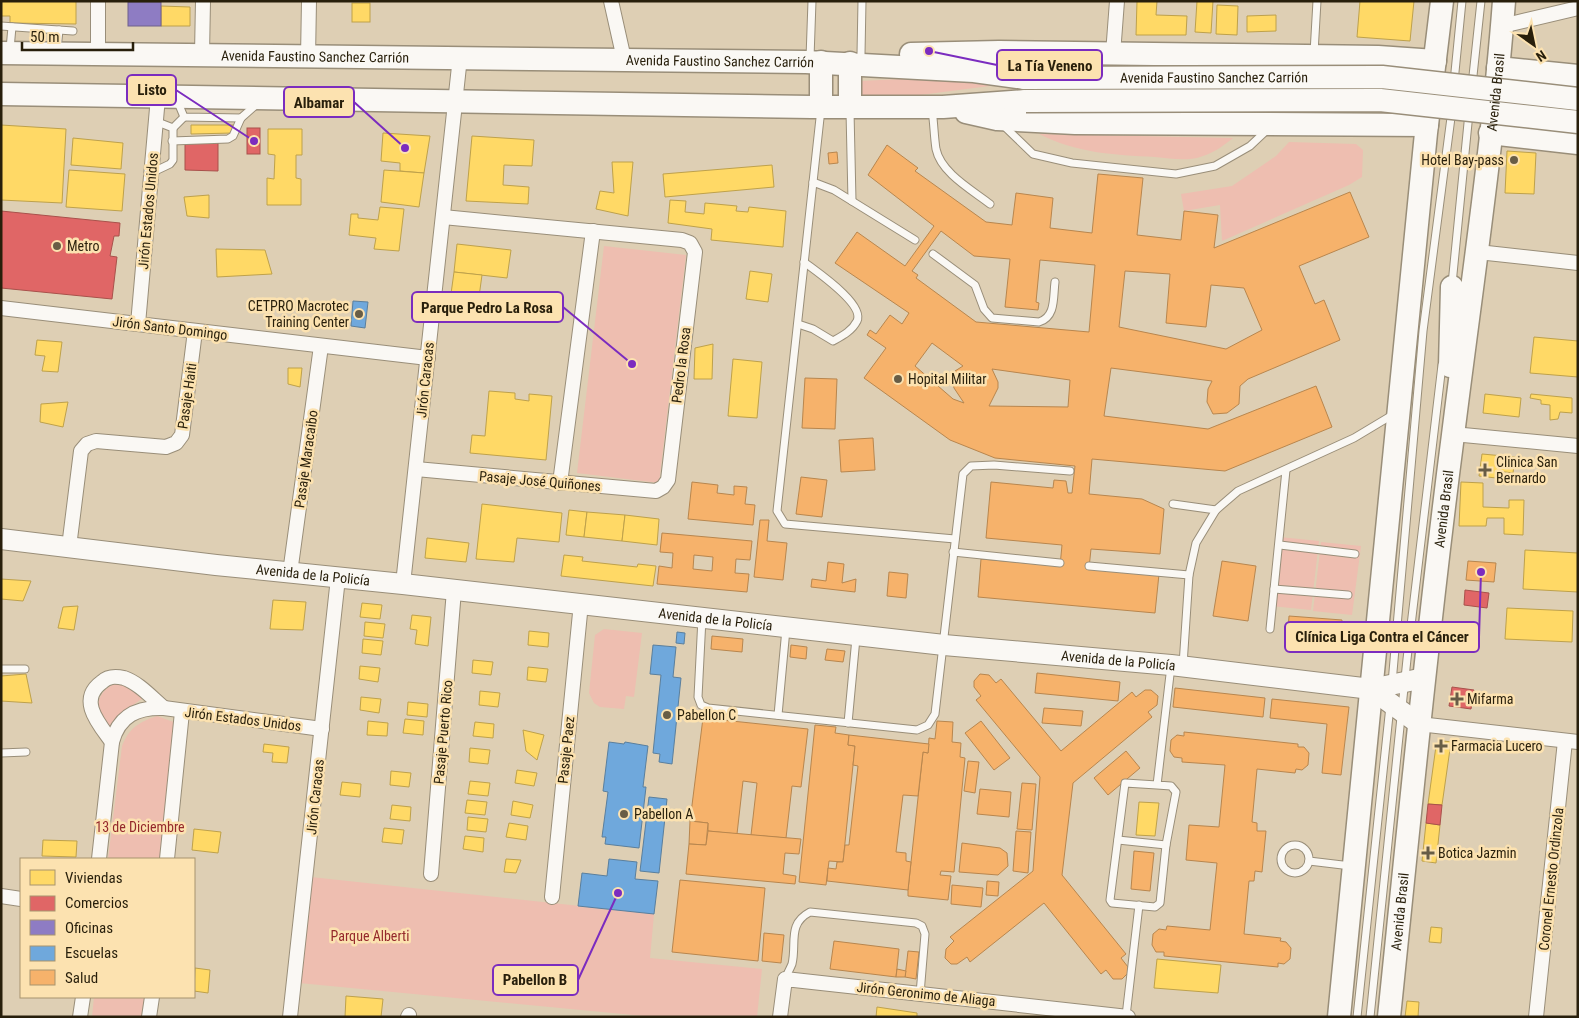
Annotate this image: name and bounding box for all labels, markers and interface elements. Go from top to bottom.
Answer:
scale bar [22,20,134,52]
north arrow [1509,20,1559,70]
text: 50 m [30,28,60,46]
street label: Avenida Faustino Sanchez Carrión [221,47,409,66]
text: N [1533,47,1549,65]
callout: La Tía Veneno [997,50,1102,80]
street label: Avenida Faustino Sanchez Carrión [626,52,814,70]
street label: Avenida Brasil [1484,52,1508,132]
text: La Tía Veneno [1008,57,1092,75]
street label: Avenida Faustino Sanchez Carrión [1120,69,1308,86]
callout: Listo [127,75,176,105]
text: Listo [137,81,167,99]
callout: Albamar [284,87,354,117]
text: Albamar [294,94,344,112]
street label: Jirón Estados Unidos [135,152,161,270]
place label: Hotel Bay-pass [1421,152,1504,168]
marker: Hotel Bay-pass [1508,154,1520,166]
place label: Metro [67,238,99,254]
marker: Metro [51,240,63,252]
callout: Parque Pedro La Rosa [412,292,563,322]
place label: CETPRO Macrotec Training Center [248,298,349,330]
text: Parque Pedro La Rosa [421,299,553,317]
marker: CETPRO Macrotec Training Center [353,308,365,320]
street label: Jirón Santo Domingo [112,313,228,343]
street label: Pedro la Rosa [668,326,694,404]
street label: Jirón Caracas [413,341,437,419]
street label: Pasaje Haiti [174,362,200,430]
place label: Hopital Militar [908,371,986,387]
marker: Hopital Militar [892,373,904,385]
street label: Pasaje Maracaibo [291,409,321,509]
place label: Clinica San Bernardo [1496,454,1558,486]
marker: Clinica San Bernardo [1478,463,1492,477]
street label: Pasaje José Quiñones [478,468,602,494]
street label: Avenida Brasil [1431,469,1456,549]
street label: Avenida de la Policía [255,561,371,589]
street label: Avenida de la Policía [658,605,773,634]
callout: Clínica Liga Contra el Cáncer [1285,622,1479,652]
text: Clínica Liga Contra el Cáncer [1295,628,1469,646]
street label: Avenida de la Policía [1061,647,1176,673]
street label: Pasaje Puerto Rico [430,679,456,785]
place label: Mifarma [1467,691,1513,707]
marker: Mifarma [1451,693,1463,705]
street label: Jirón Estados Unidos [184,704,302,734]
place label: Pabellon C [677,707,736,723]
marker: Pabellon C [661,709,673,721]
street label: Pasaje Paez [555,716,577,784]
place label: Farmacia Lucero [1451,738,1543,754]
marker: Farmacia Lucero [1435,740,1447,752]
street label: Jirón Caracas [303,758,327,836]
place label: Pabellon A [634,806,693,822]
street label: Coronel Ernesto Ordinzola [1536,807,1566,951]
marker: Pabellon A [618,808,630,820]
park label: 13 de Diciembre [95,819,185,835]
place label: Botica Jazmin [1438,845,1517,861]
marker: Botica Jazmin [1422,847,1434,859]
legend [20,858,195,998]
text: Viviendas [65,869,123,887]
street label: Avenida Brasil [1388,872,1412,951]
text: Comercios [65,894,129,912]
text: Oficinas [65,919,113,937]
park label: Parque Alberti [331,928,409,944]
text: Escuelas [65,944,118,962]
callout: Pabellon B [493,965,578,995]
text: Salud [65,969,98,987]
text: Pabellon B [503,971,567,989]
street label: Jirón Geronimo de Aliaga [856,979,996,1009]

